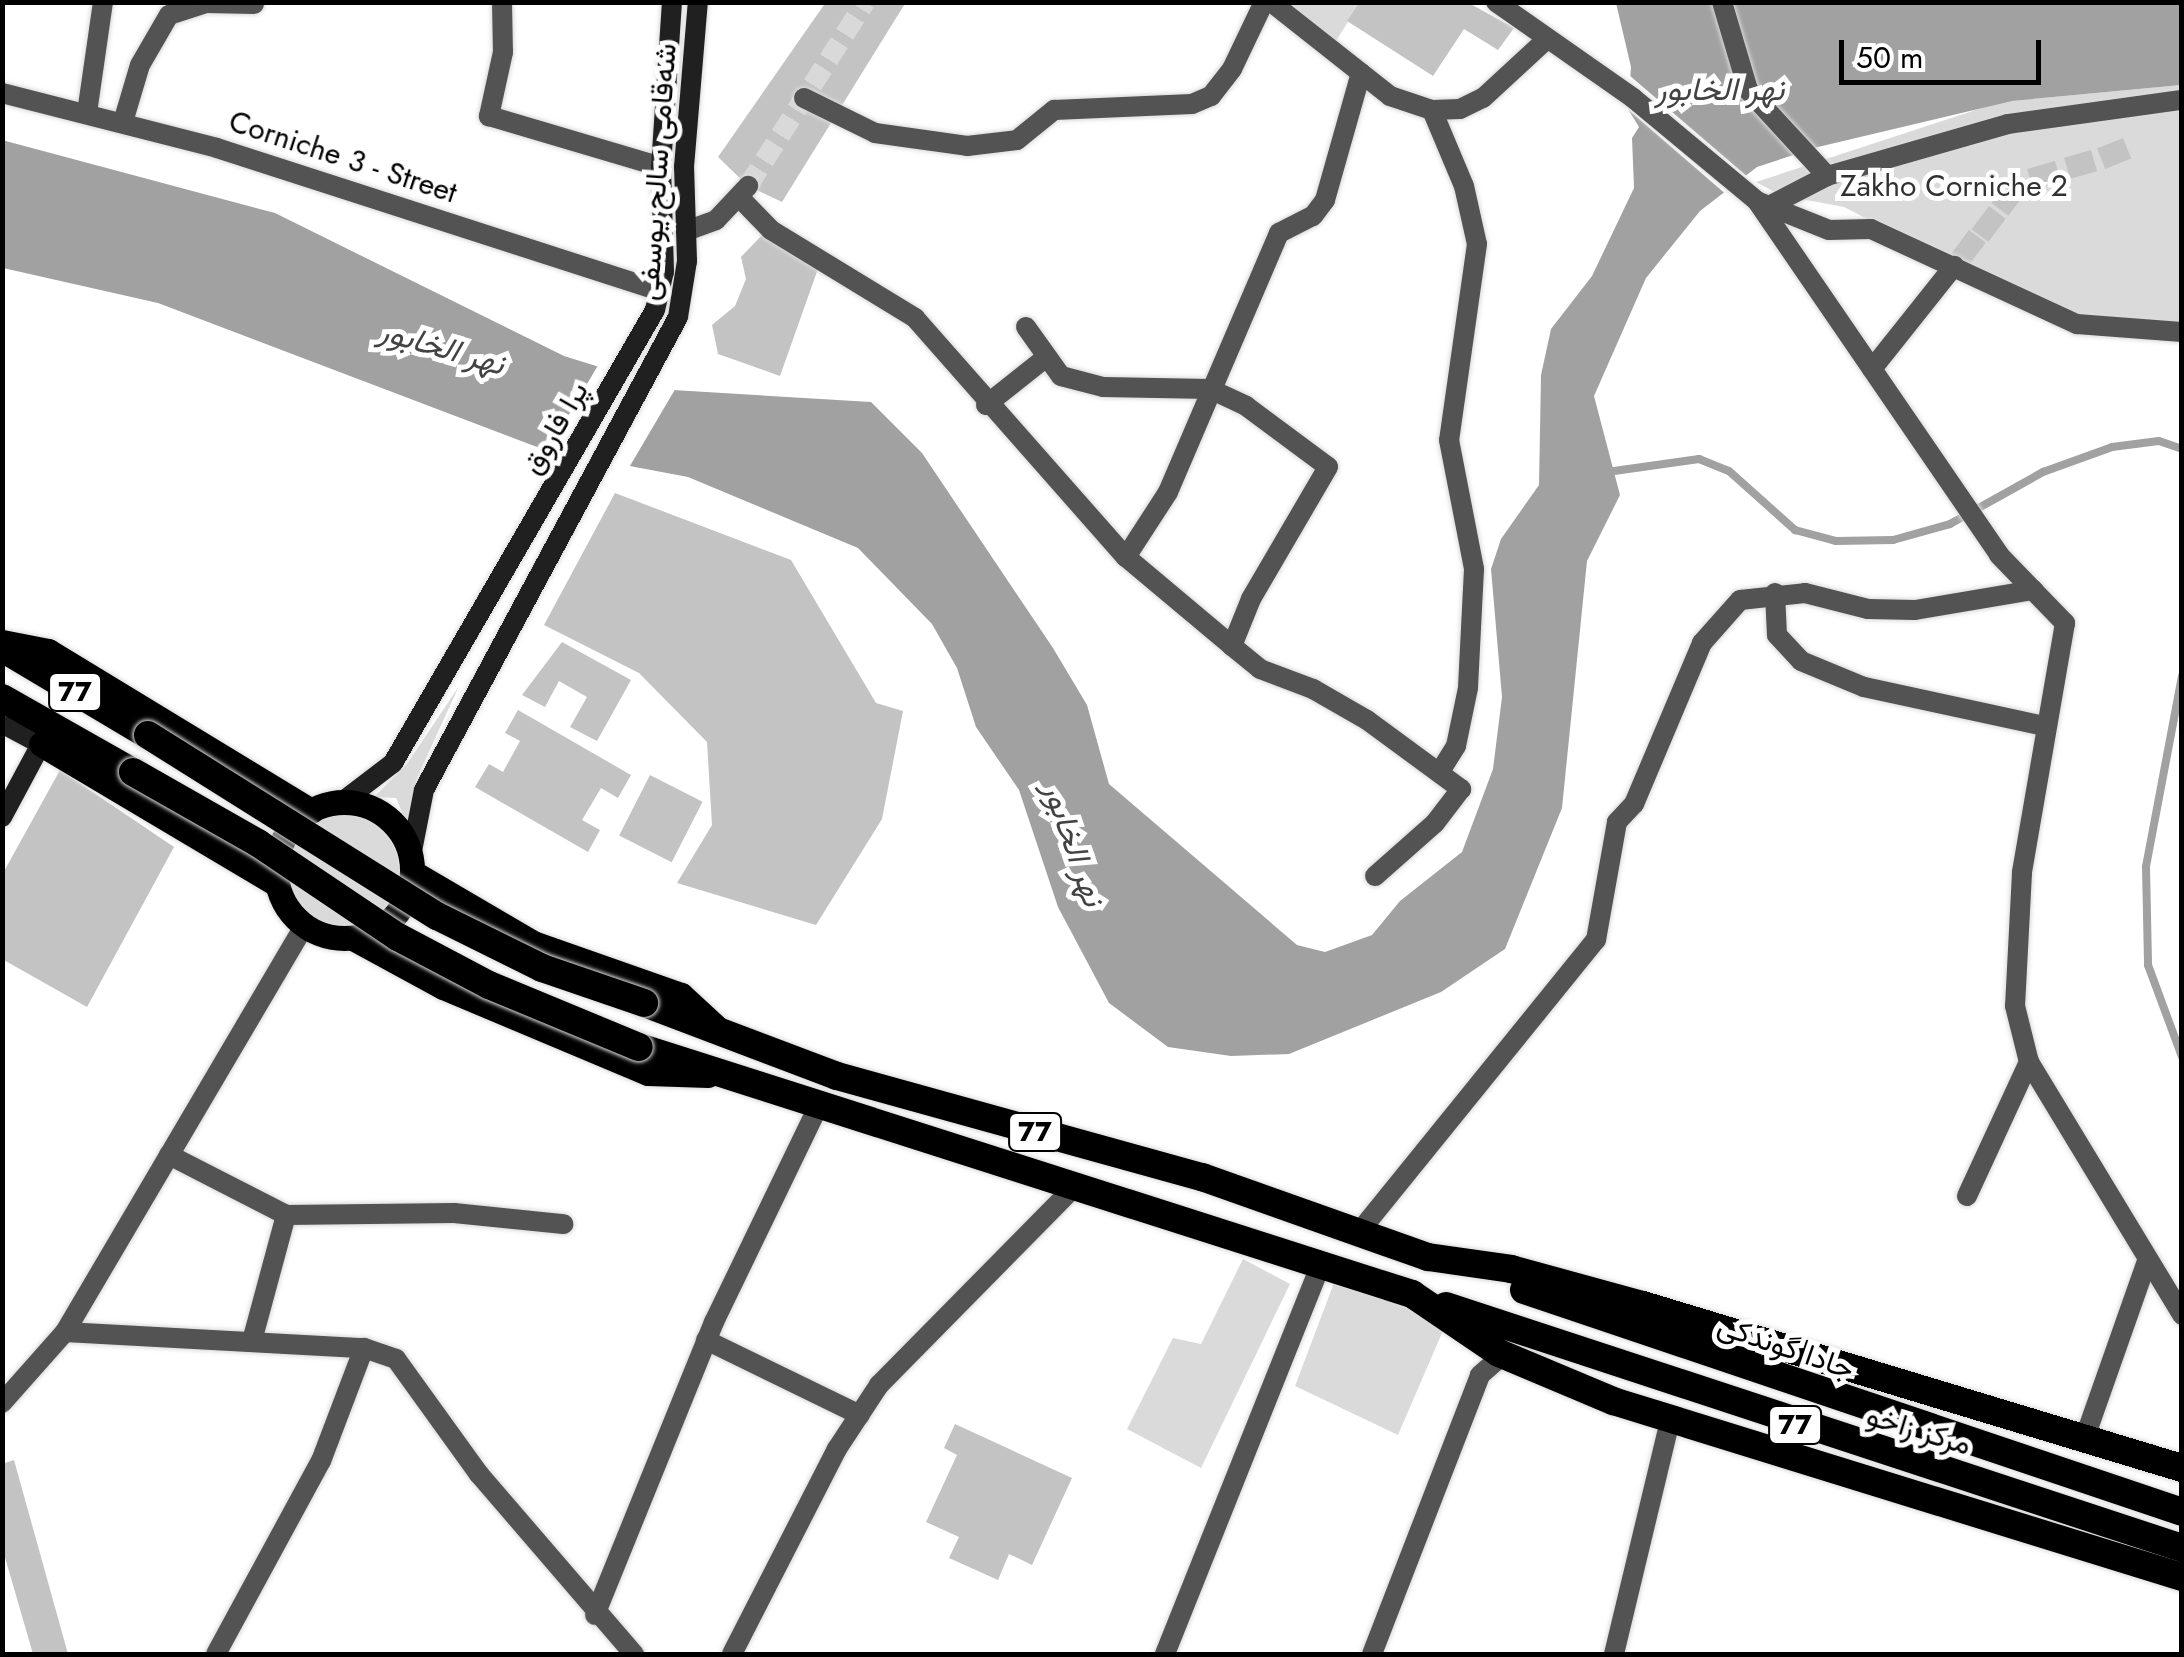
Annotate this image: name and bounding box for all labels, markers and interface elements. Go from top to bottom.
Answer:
scale bar [1844,20,2046,82]
text: 50 m [1856,36,1923,79]
street label: شەقامی سالح یوسفی [630,42,684,302]
water label: نهر الخابور [1656,70,1784,108]
street label: Corniche 3 - Street [224,103,462,211]
park label: Zakho Corniche 2 [1840,168,2068,204]
water label: نهر الخابور [375,311,509,383]
street label: پرا فاروق [514,375,596,481]
road number: 77 [48,669,102,715]
water label: نهر الخابور [1035,777,1113,911]
road number: 77 [1008,1109,1062,1155]
street label: جادا گوندکی [1713,1307,1859,1387]
street label: مركز زاخو [1862,1397,1976,1463]
road number: 77 [1768,1402,1822,1448]

